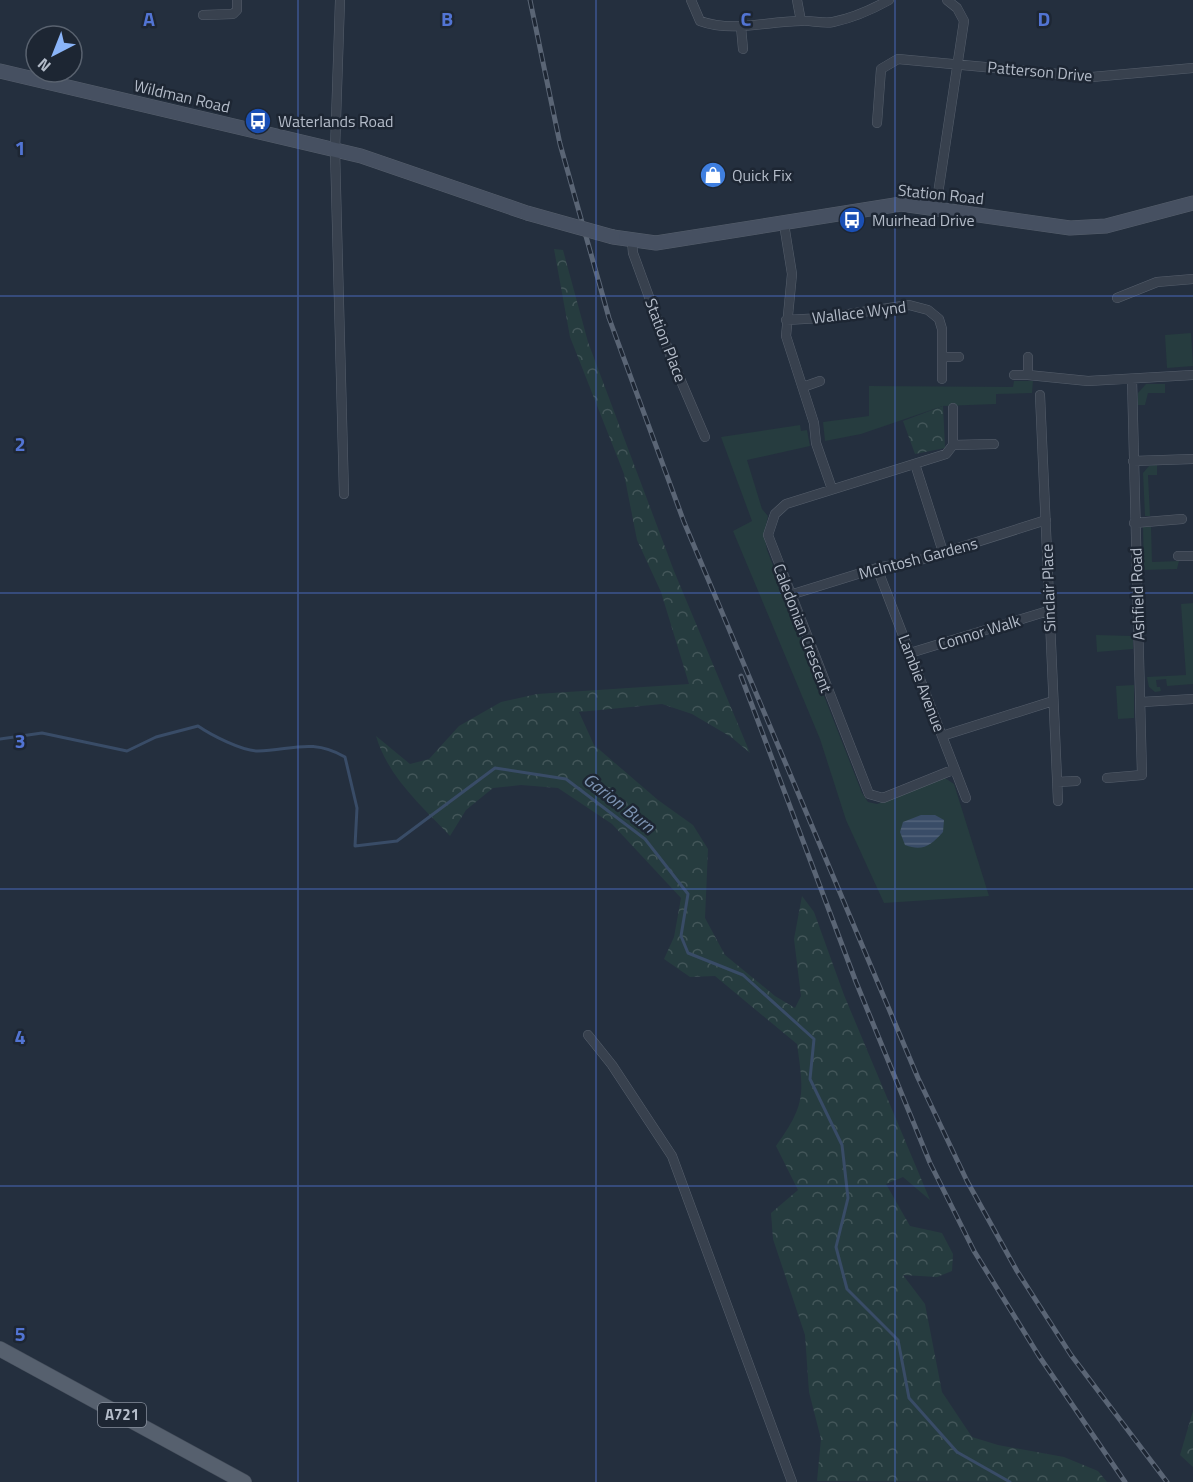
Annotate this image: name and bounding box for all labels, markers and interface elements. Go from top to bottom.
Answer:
text: A [143,3,155,34]
text: B [441,3,453,34]
text: C [741,3,752,34]
text: D [1038,3,1050,34]
north arrow [24,24,84,84]
text: N [32,53,56,78]
street label: Patterson Drive [987,54,1093,88]
street label: Wildman Road [132,73,232,119]
bus stop icon: Waterlands Road [243,106,273,136]
place label: Waterlands Road [278,109,394,133]
text: 1 [14,132,26,163]
shop icon: Quick Fix [698,160,728,190]
place label: Quick Fix [732,163,792,187]
street label: Station Road [897,178,985,210]
bus stop icon: Muirhead Drive [837,205,867,235]
place label: Muirhead Drive [872,208,975,232]
street label: Wallace Wynd [810,294,908,330]
street label: Station Place [639,295,693,385]
text: 2 [14,428,26,459]
street label: McIntosh Gardens [856,531,980,585]
street label: Sinclair Place [1034,544,1062,632]
street label: Ashfield Road [1123,547,1151,641]
street label: Caledonian Crescent [767,560,839,696]
street label: Connor Walk [935,608,1023,656]
street label: Lambie Avenue [892,631,952,735]
text: 3 [14,725,26,756]
water label: Garion Burn [578,766,662,840]
text: 4 [14,1021,26,1052]
text: 5 [14,1318,26,1349]
road number: A721 [98,1403,146,1427]

